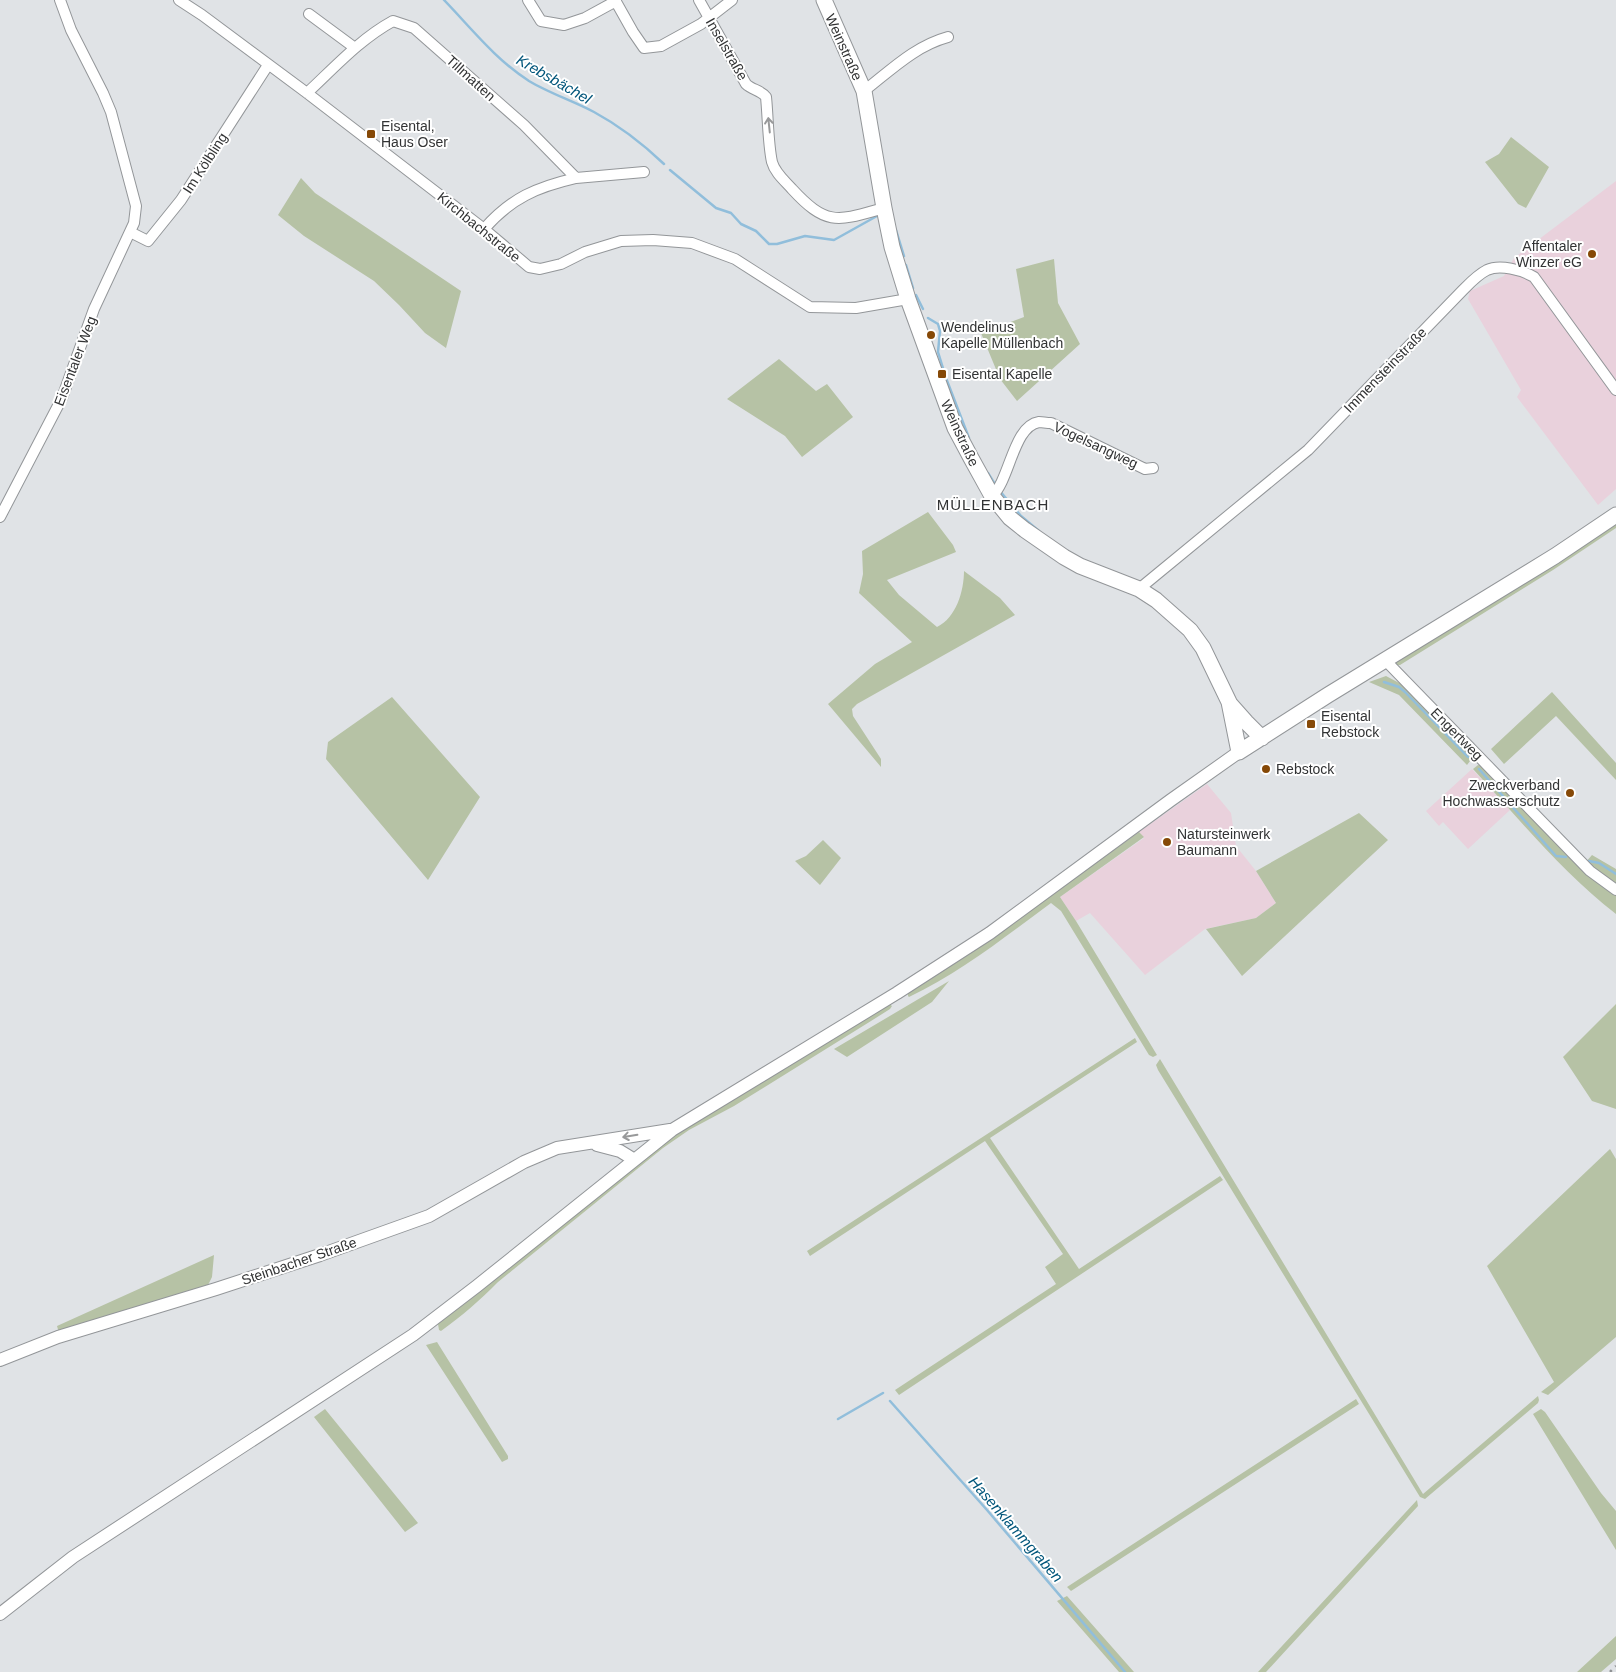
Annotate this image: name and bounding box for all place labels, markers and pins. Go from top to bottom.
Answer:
place label: Eisental, Haus Oser [381,118,448,150]
marker: Eisental, Haus Oser [365,128,377,140]
place label: Affentaler Winzer eG [1516,238,1582,270]
marker: Affentaler Winzer eG [1586,248,1598,260]
place label: Wendelinus Kapelle Müllenbach [941,319,1063,351]
marker: Wendelinus Kapelle Müllenbach [925,329,937,341]
place label: Eisental Kapelle [952,366,1053,382]
marker: Eisental Kapelle [936,368,948,380]
place label: Eisental Rebstock [1321,708,1380,740]
marker: Eisental Rebstock [1305,718,1317,730]
place label: Rebstock [1276,761,1335,777]
marker: Rebstock [1260,763,1272,775]
place label: Zweckverband Hochwasserschutz [1443,777,1560,809]
marker: Zweckverband Hochwasserschutz [1564,787,1576,799]
place label: Natursteinwerk Baumann [1177,826,1271,858]
marker: Natursteinwerk Baumann [1161,836,1173,848]

